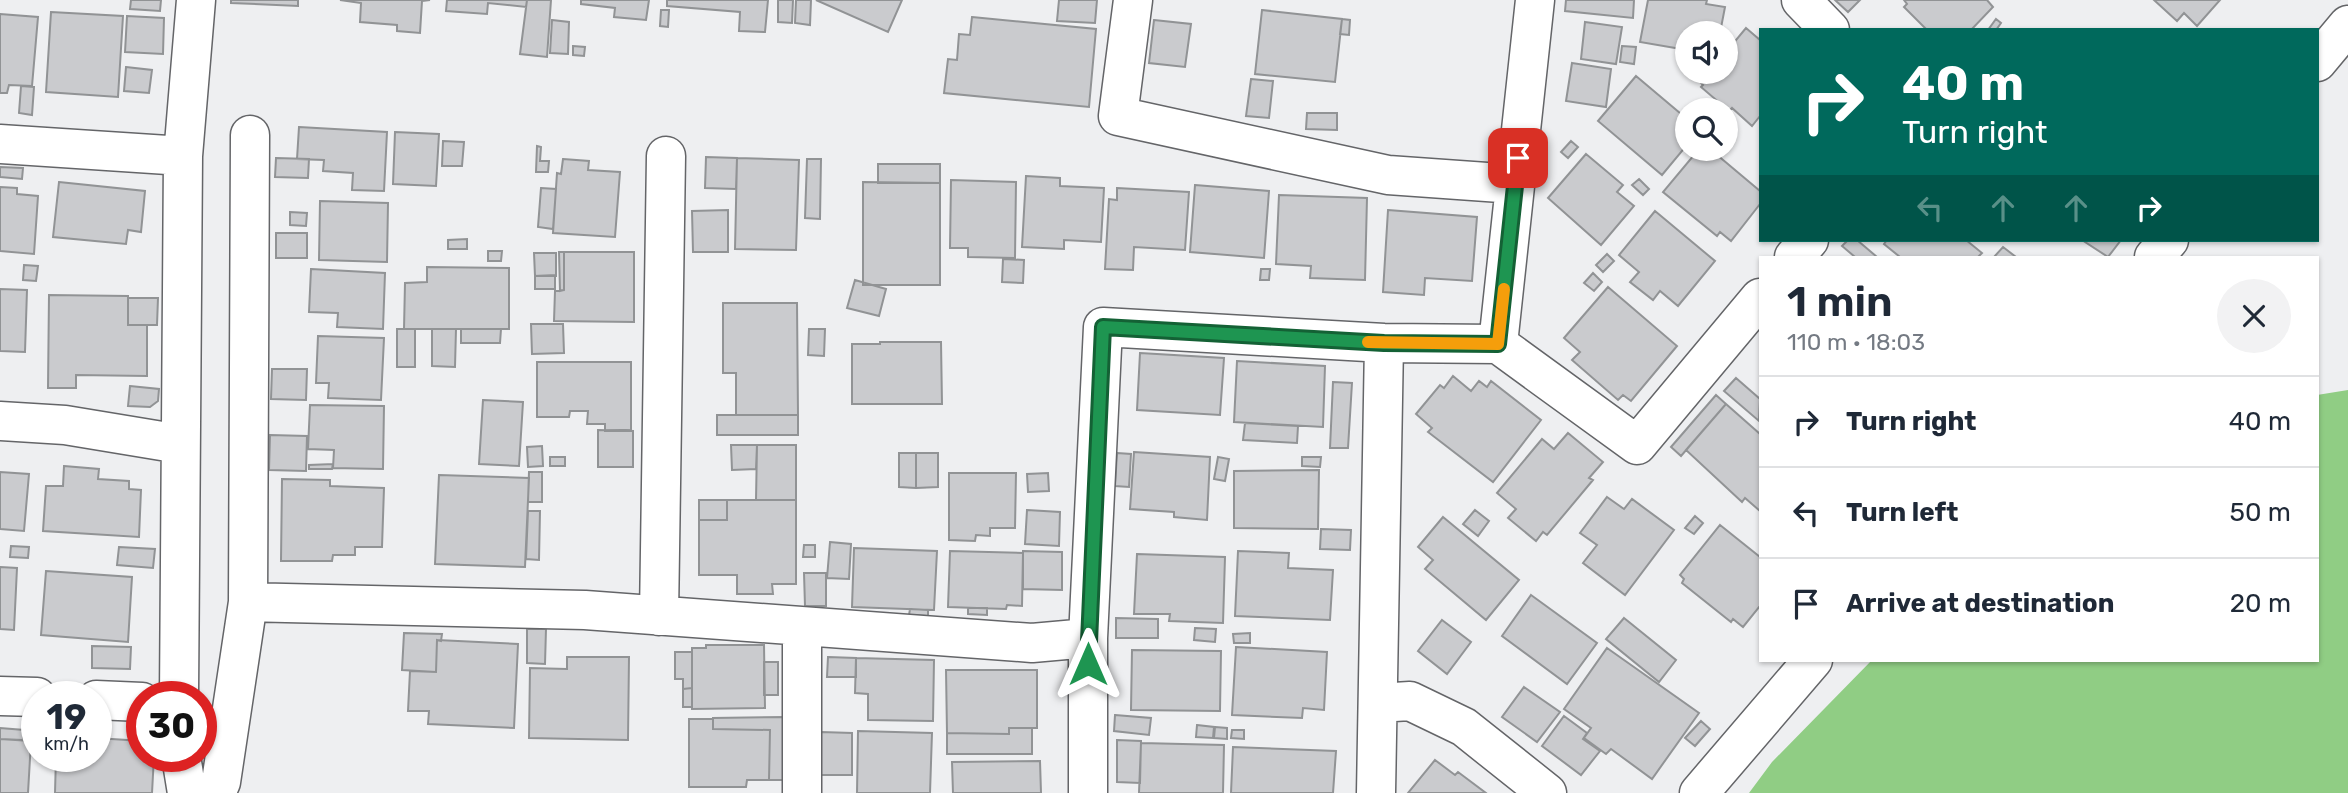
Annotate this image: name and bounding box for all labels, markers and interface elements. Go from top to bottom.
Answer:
map controls [1675,21,1738,161]
button: sound [1675,21,1738,84]
text: 40 m [1902,54,2024,112]
icon: right [1787,56,1878,147]
button: search [1675,98,1738,161]
text: Turn right [1902,113,2047,151]
pin [1488,128,1548,188]
icon: arrive [1499,139,1537,177]
icon: left [1911,189,1949,227]
icon: ahead [1984,189,2022,227]
icon: ahead [2057,189,2095,227]
icon: right [2130,189,2168,227]
text: 1 min [1787,277,1893,327]
button: close [2217,279,2291,353]
text: 110 m · 18:03 [1787,328,1925,356]
icon: right [1787,403,1825,441]
text: Turn right [1846,406,1976,437]
text: 40 m [2229,406,2291,437]
icon: left [1787,494,1825,532]
text: Turn left [1846,497,1958,528]
text: 50 m [2230,497,2291,528]
icon: arrive [1787,585,1825,623]
text: Arrive at destination [1846,588,2114,619]
text: 20 m [2230,588,2291,619]
position arrow [1051,627,1125,701]
speed limit sign: 30 [126,681,217,772]
text: 19 [47,696,86,738]
text: km/h [44,733,89,755]

